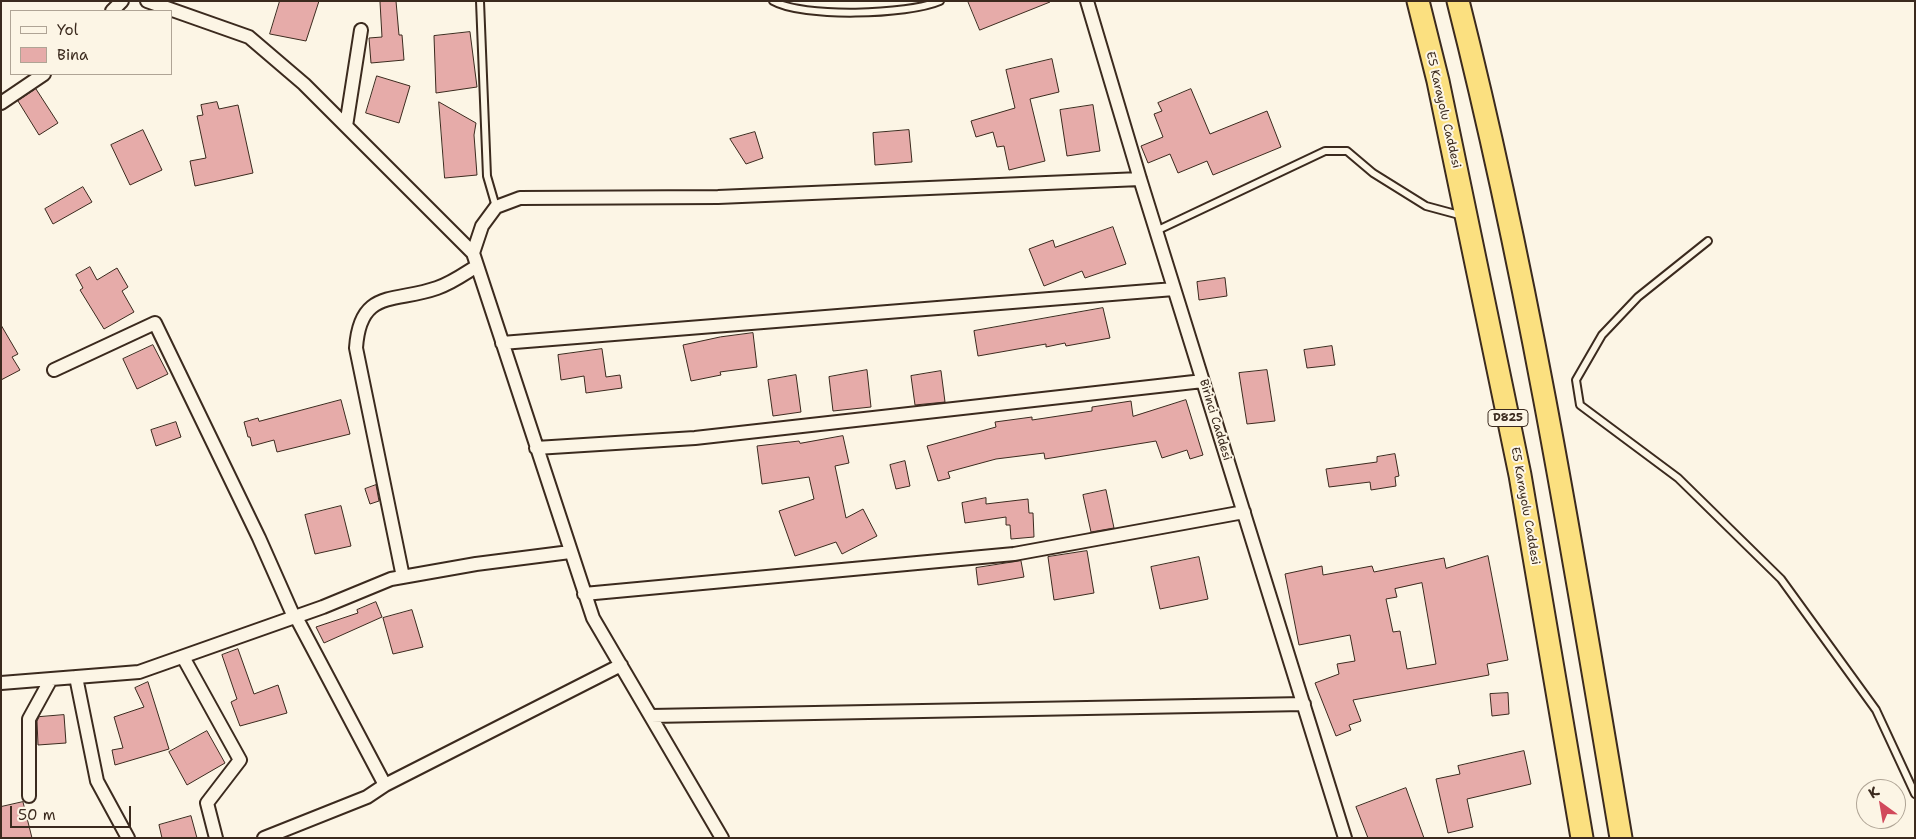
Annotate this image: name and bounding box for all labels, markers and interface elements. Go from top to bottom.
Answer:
legend [10,10,172,75]
text: Yol [57,20,78,40]
text: Bina [57,45,88,65]
street label: E5 Karayolu Caddesi [1423,50,1463,170]
street label: Birinci Caddesi [1196,377,1234,463]
road number: D825 [1488,409,1528,426]
street label: E5 Karayolu Caddesi [1508,446,1542,566]
north arrow [1856,779,1906,829]
text: K [1865,782,1882,802]
scale bar [12,796,134,828]
text: 50 m [18,805,56,825]

